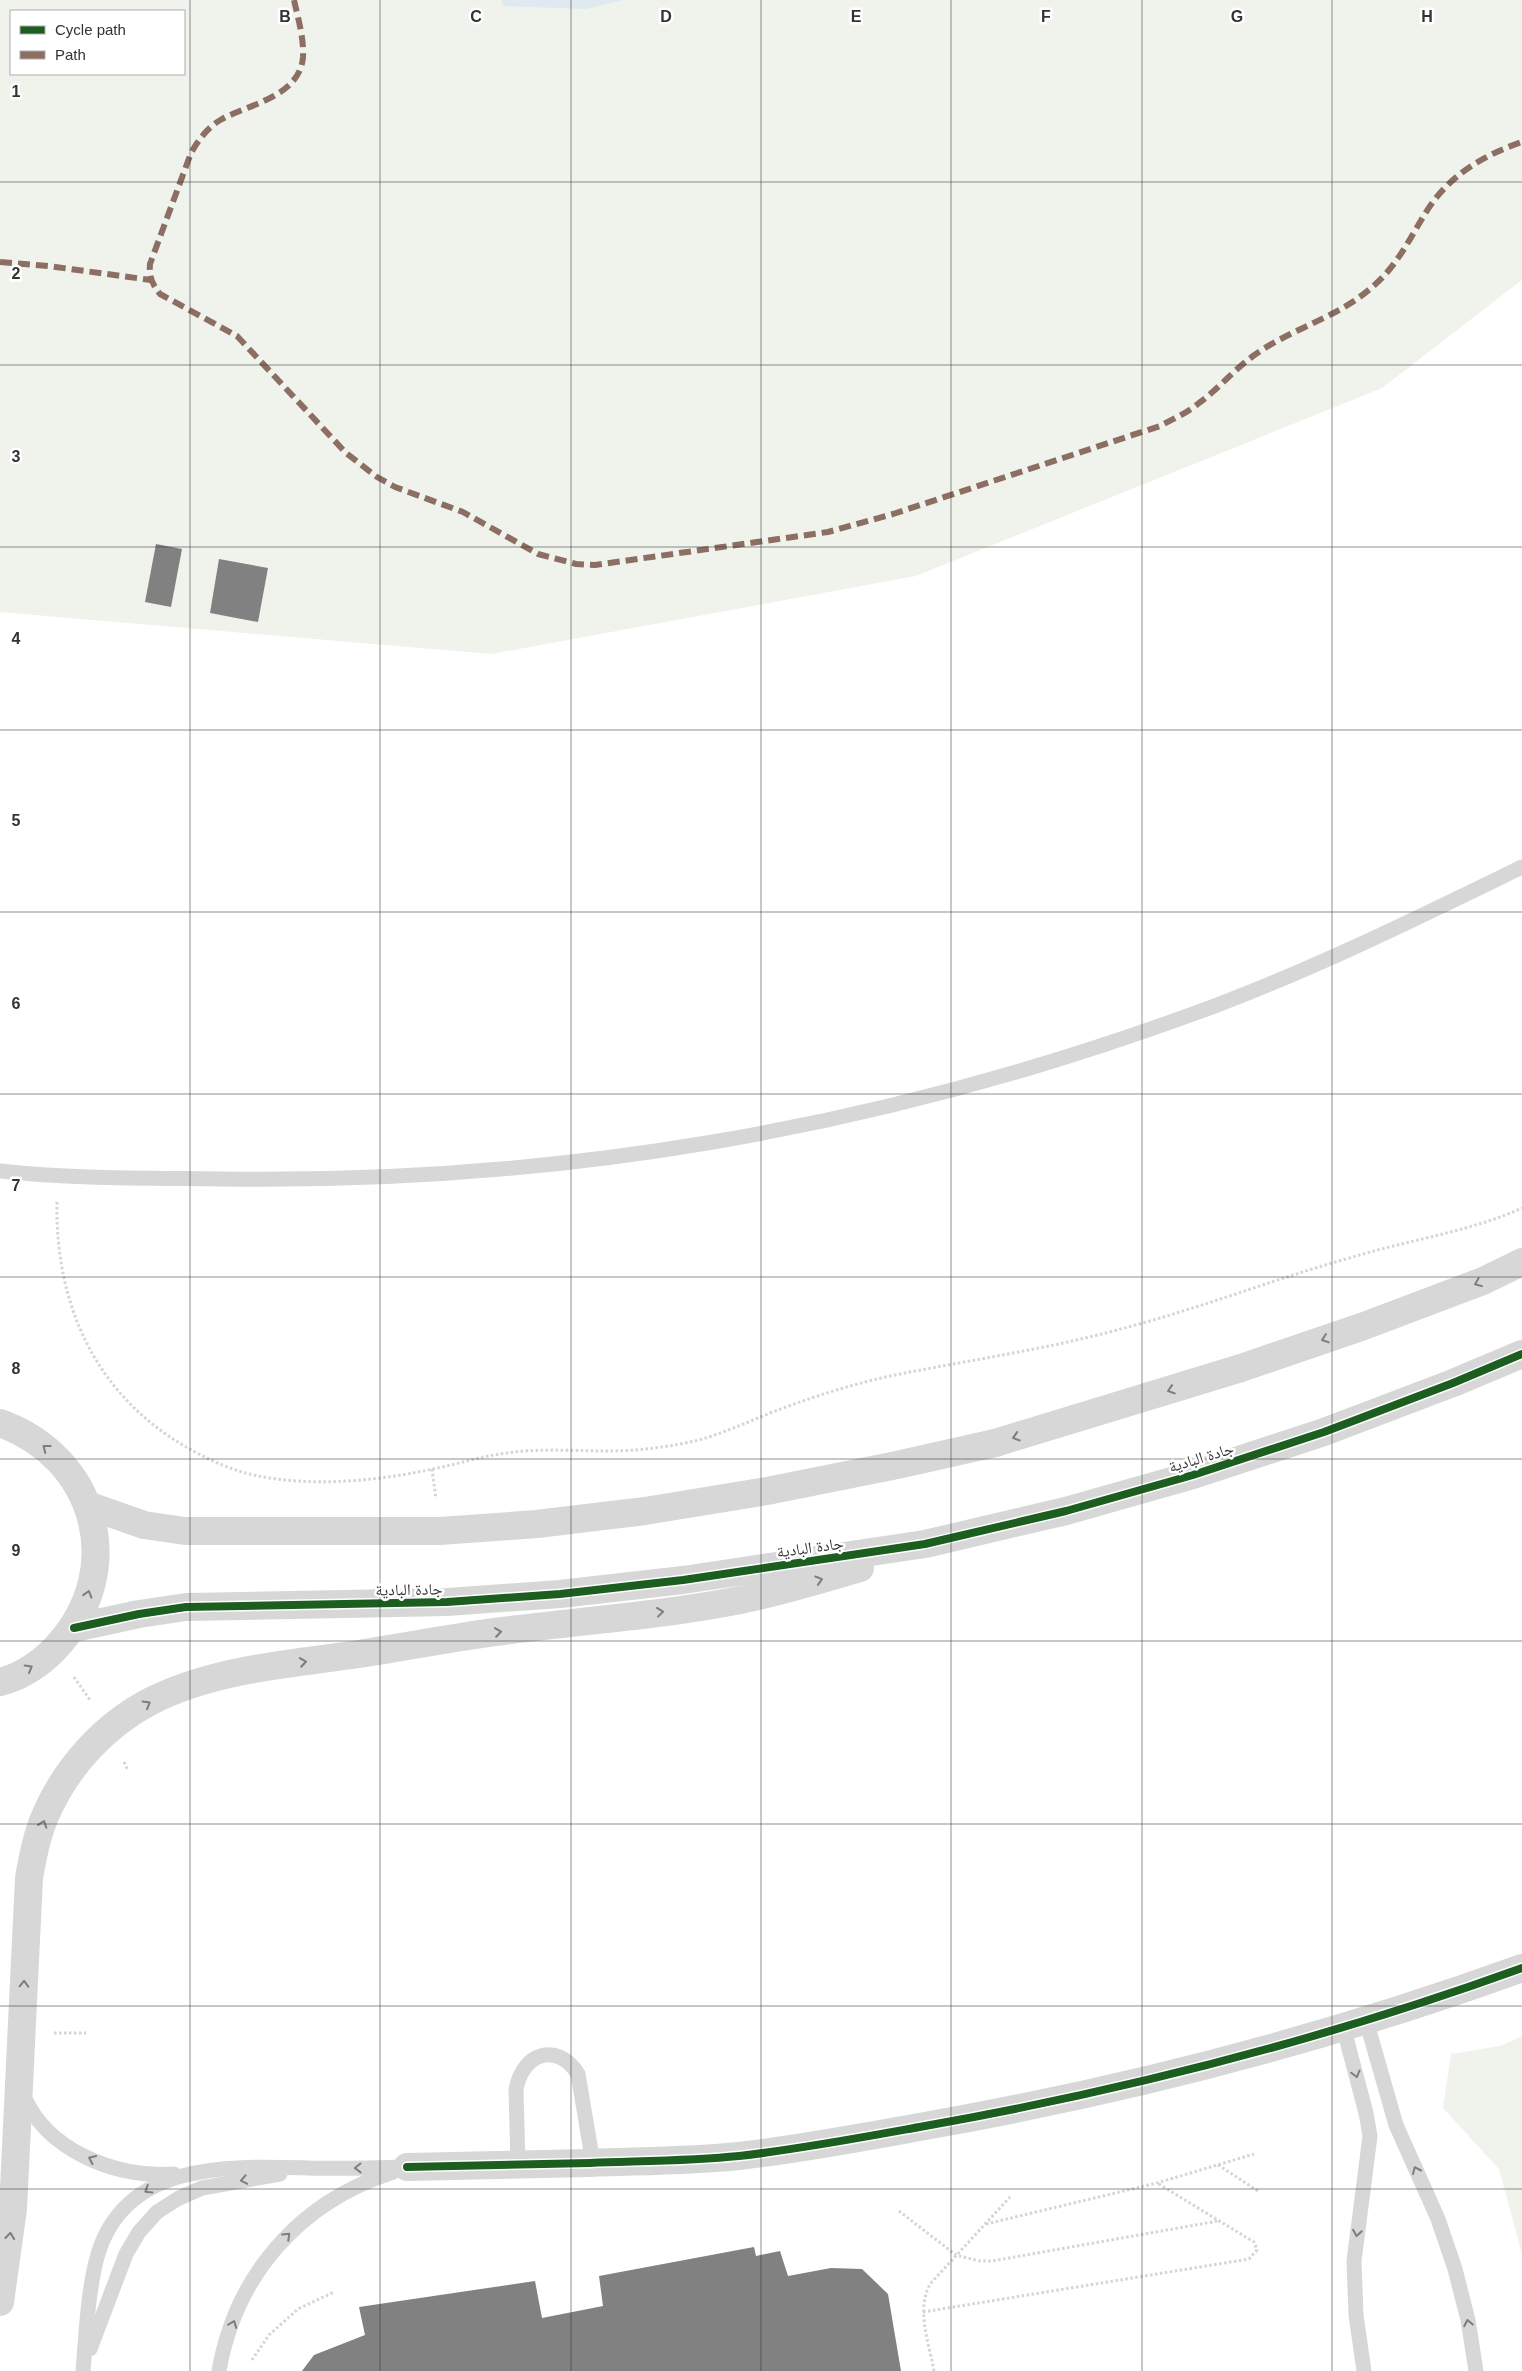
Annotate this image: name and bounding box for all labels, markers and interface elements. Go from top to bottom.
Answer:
text: B [279,8,291,25]
text: C [470,8,482,25]
text: D [660,8,672,25]
text: E [851,8,862,25]
text: F [1041,8,1051,25]
text: G [1231,8,1243,25]
text: H [1421,8,1433,25]
legend [10,10,185,75]
text: Cycle path [55,21,126,38]
text: Path [55,46,86,63]
text: 1 [12,83,21,100]
text: 2 [12,265,21,282]
text: 3 [12,448,21,465]
text: 4 [12,630,21,647]
text: 5 [12,812,21,829]
text: 6 [12,995,21,1012]
text: 7 [12,1177,21,1194]
one-way arrow [1474,1277,1483,1287]
one-way arrow [1322,1334,1330,1344]
text: 8 [12,1360,21,1377]
one-way arrow [1167,1385,1176,1395]
one-way arrow [1012,1432,1020,1442]
street label: جادة البادية [1167,1440,1236,1476]
one-way arrow [43,1445,52,1453]
street label: جادة البادية [776,1534,845,1561]
text: 9 [12,1542,21,1559]
one-way arrow [814,1576,822,1586]
street label: جادة البادية [375,1580,443,1599]
one-way arrow [83,1590,93,1599]
one-way arrow [656,1607,664,1618]
one-way arrow [494,1627,503,1637]
one-way arrow [299,1658,308,1668]
one-way arrow [23,1665,32,1675]
one-way arrow [142,1700,151,1710]
one-way arrow [37,1820,47,1828]
one-way arrow [18,1980,29,1988]
one-way arrow [1350,2069,1360,2077]
one-way arrow [88,2155,97,2165]
one-way arrow [354,2163,362,2173]
one-way arrow [1411,2166,1422,2175]
one-way arrow [239,2175,248,2185]
one-way arrow [144,2184,153,2194]
one-way arrow [1353,2229,1363,2238]
one-way arrow [4,2232,15,2240]
one-way arrow [281,2233,290,2242]
one-way arrow [1463,2319,1474,2327]
one-way arrow [227,2321,237,2329]

